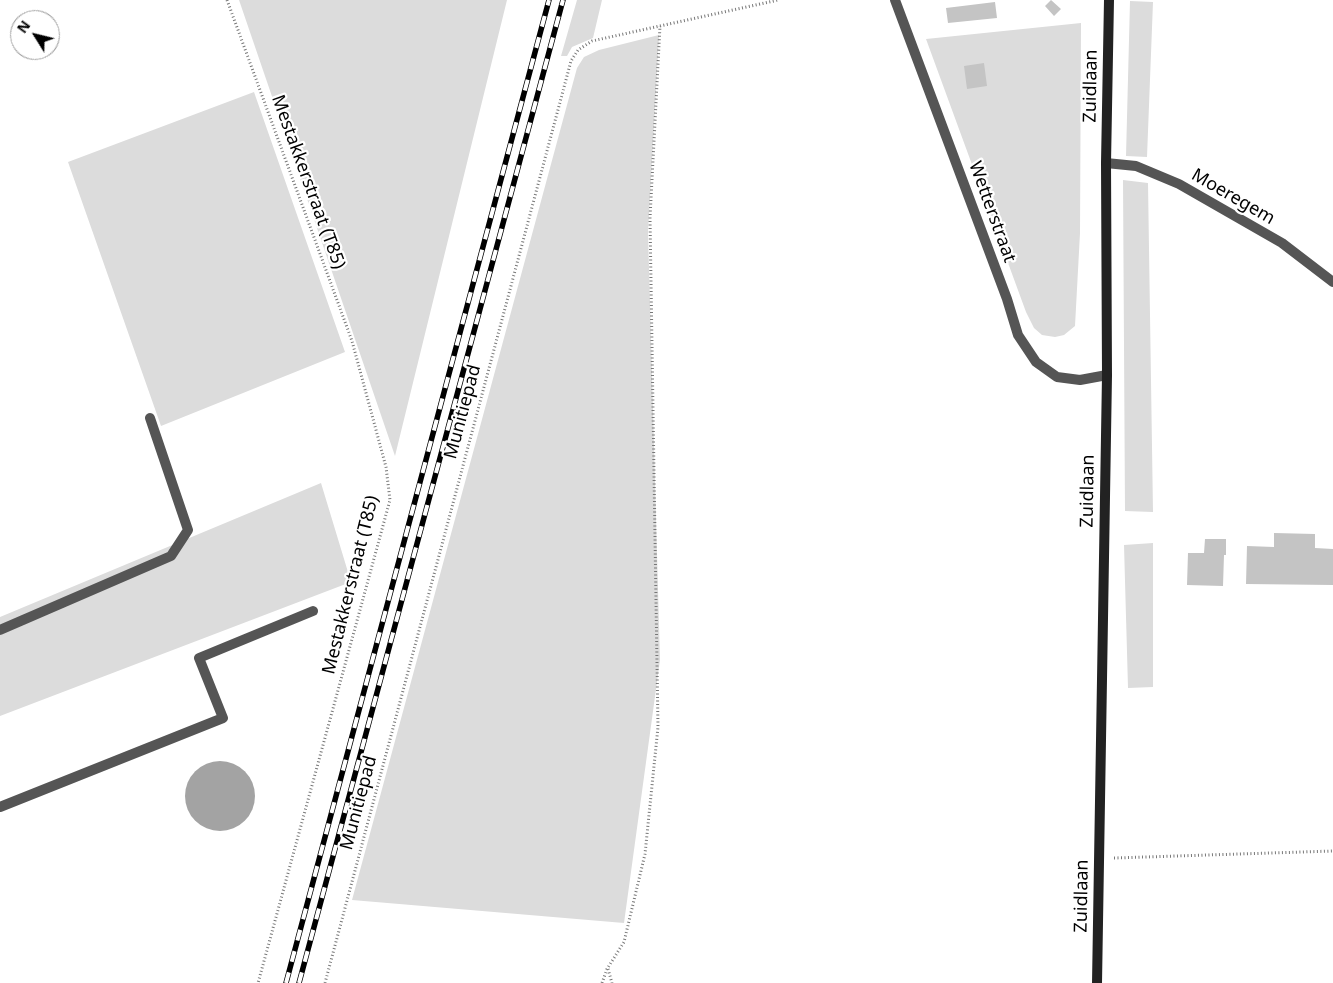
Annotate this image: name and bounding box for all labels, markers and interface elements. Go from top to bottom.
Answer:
north arrow [10,10,60,60]
text: N [12,16,34,37]
street label: Zuidlaan [1080,49,1102,123]
street label: Mestakkerstraat (T85) [266,92,350,272]
street label: Wetterstraat [964,159,1020,265]
street label: Moeregem [1187,164,1279,230]
street label: Munitiepad [440,362,486,462]
street label: Zuidlaan [1077,454,1099,528]
street label: Mestakkerstraat (T85) [318,493,384,677]
street label: Munitiepad [336,753,382,853]
street label: Zuidlaan [1071,859,1093,933]

